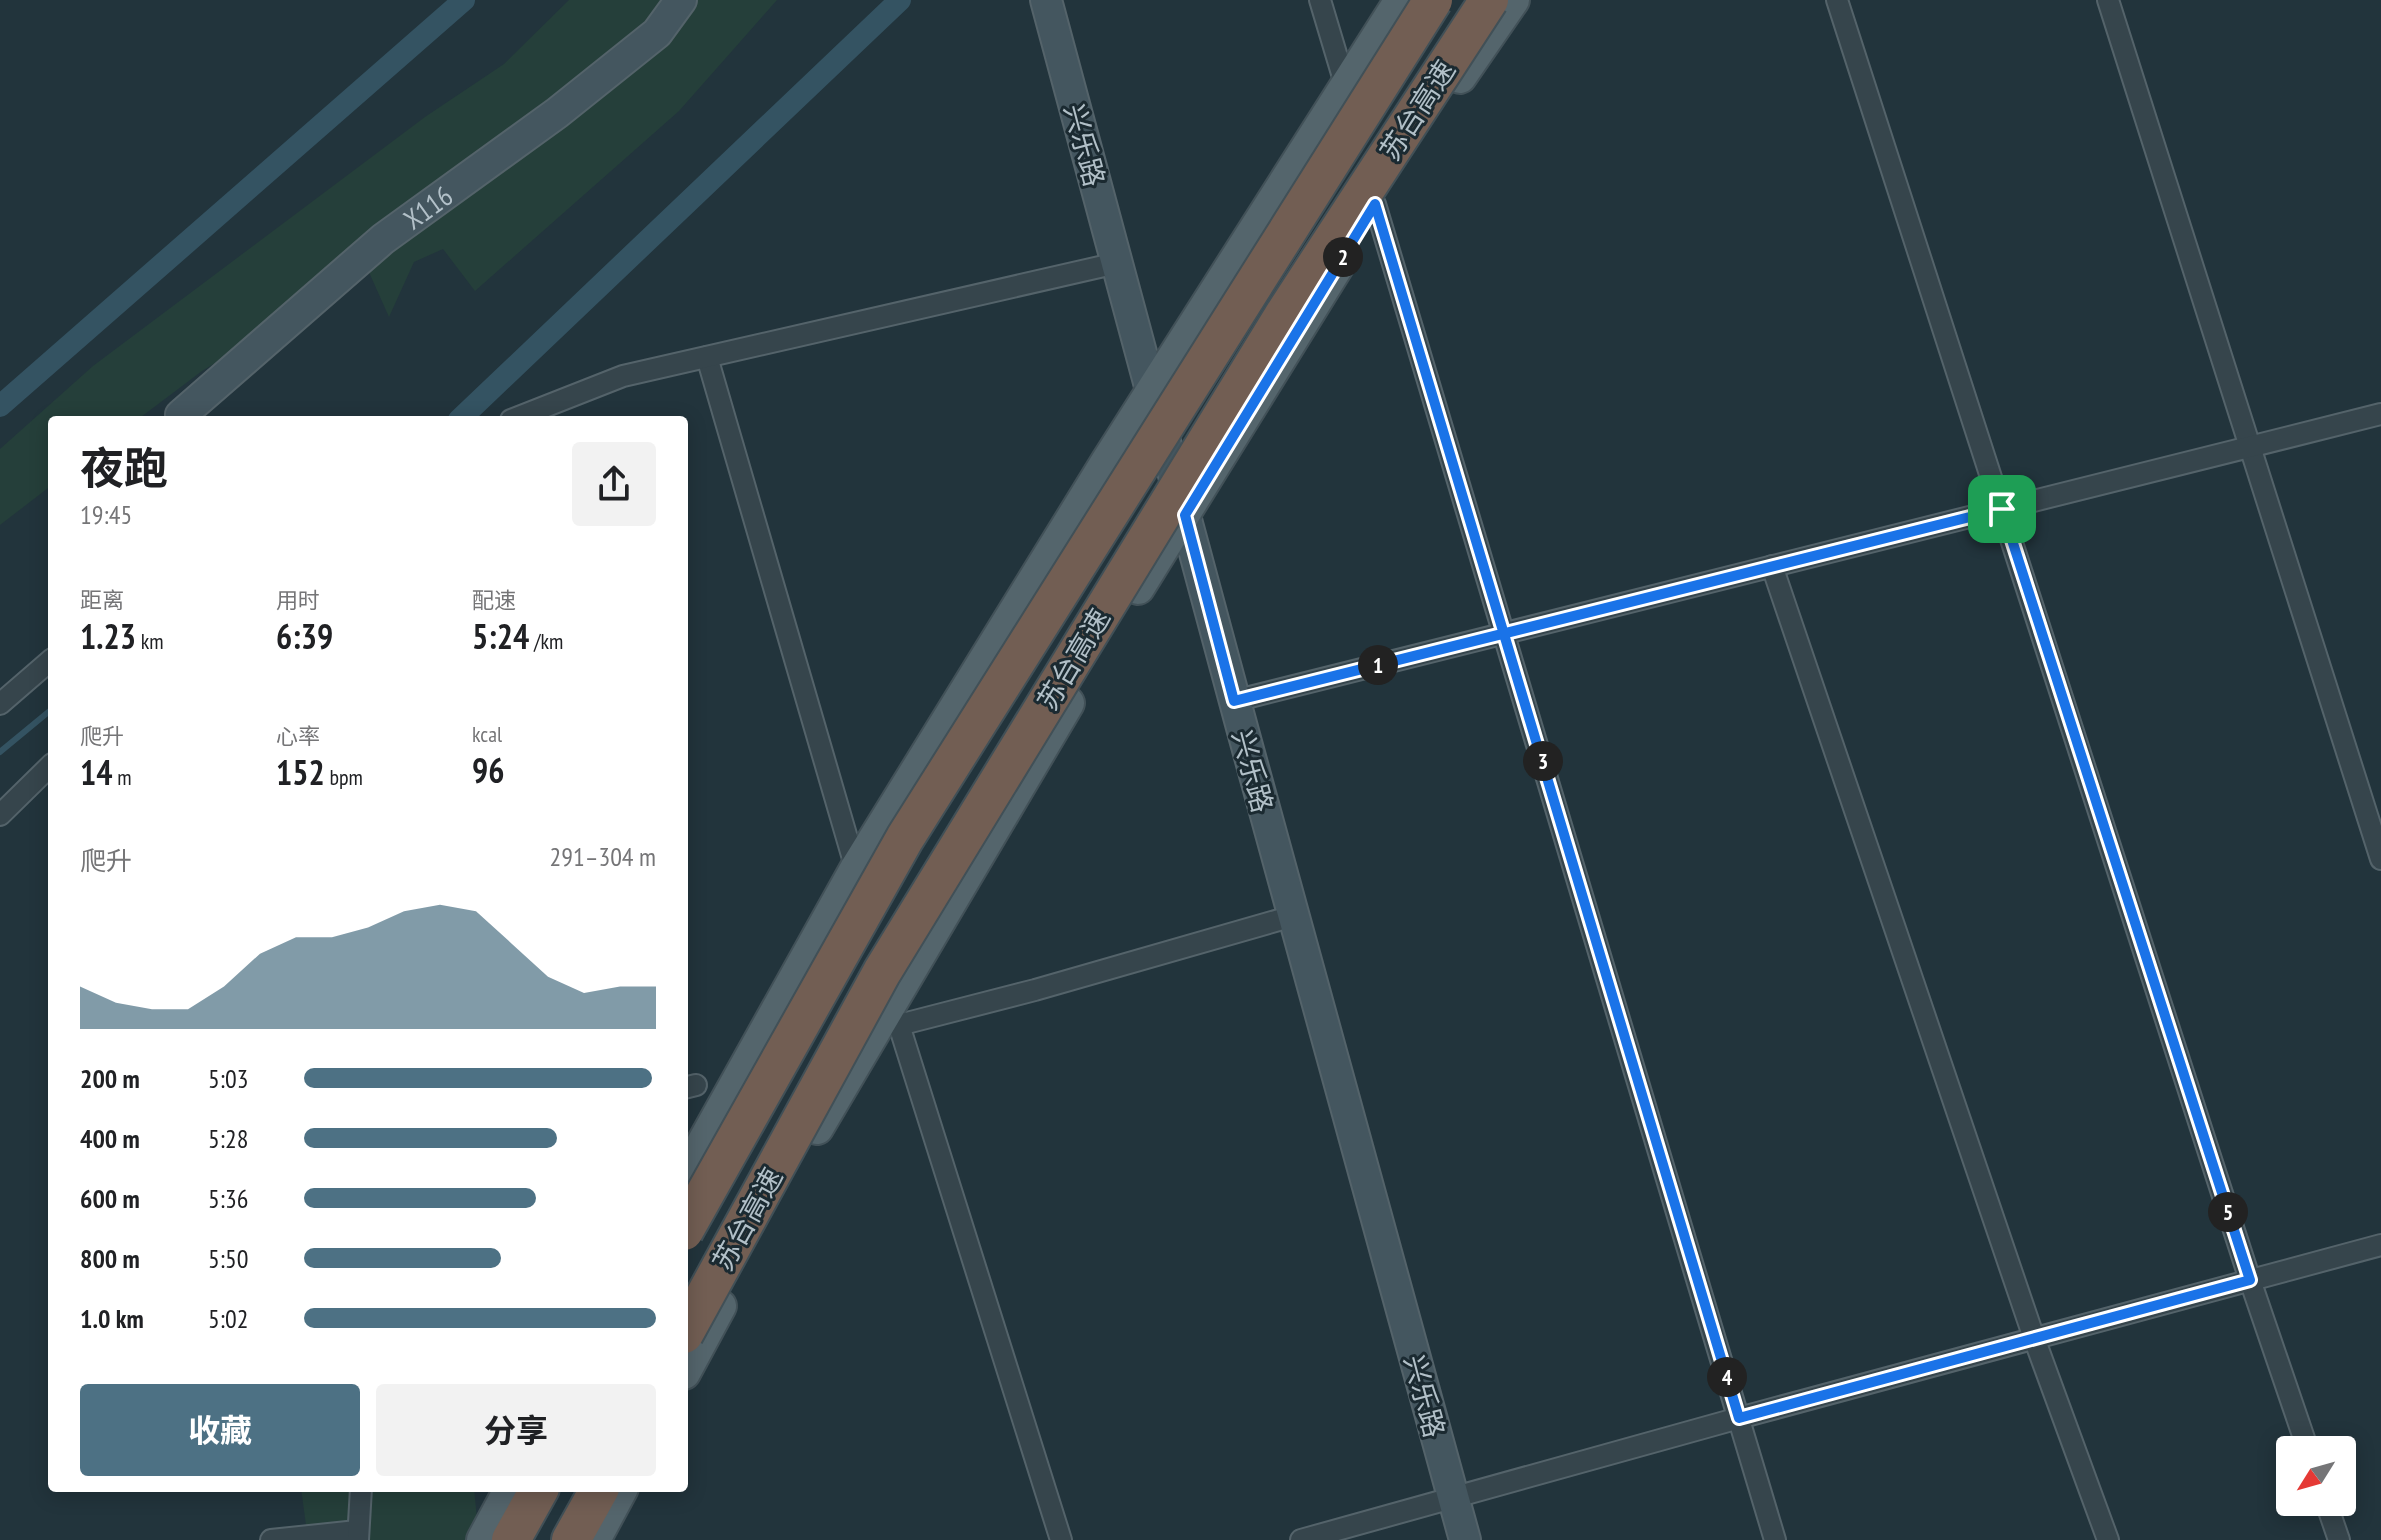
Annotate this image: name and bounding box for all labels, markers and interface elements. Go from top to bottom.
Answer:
street label: 苏台高速 [1371,53,1463,167]
street label: 兴乐路 [1056,100,1114,190]
street label: X116 [396,177,459,237]
pin: 2 [1323,237,1363,277]
text: 2 [1338,243,1348,271]
text: 夜跑 [80,439,168,496]
button: share [572,442,656,526]
pin [1968,475,2036,543]
icon: arrive [1980,487,2024,531]
text: 19:45 [80,498,132,531]
text: 距离 [80,586,124,614]
text: 用时 [276,586,320,614]
text: 配速 [472,586,516,614]
street label: 苏台高速 [1028,601,1118,717]
text: 1.23 [80,614,136,658]
text: 6:39 [276,614,333,658]
text: 5:24 [472,614,529,658]
text: km [136,627,164,655]
text: /km [529,627,563,655]
pin: 1 [1358,645,1398,685]
text: 1 [1373,651,1383,679]
text: kcal [472,720,502,748]
text: 爬升 [80,722,124,750]
text: 心率 [276,722,320,750]
street label: 兴乐路 [1224,726,1282,816]
pin: 3 [1523,741,1563,781]
text: 3 [1538,747,1548,775]
text: 96 [472,748,505,792]
text: 14 [80,750,113,794]
text: 152 [276,750,325,794]
text: m [113,763,132,791]
text: bpm [325,763,363,791]
text: 291–304 m [550,840,656,873]
text: 爬升 [80,844,132,877]
text: 200 m [80,1062,140,1095]
text: 5:03 [208,1062,248,1095]
text: 400 m [80,1122,140,1155]
text: 5:28 [208,1122,248,1155]
street label: 苏台高速 [704,1161,790,1277]
text: 600 m [80,1182,140,1215]
text: 5:36 [208,1182,248,1215]
pin: 5 [2208,1192,2248,1232]
text: 5 [2223,1198,2233,1226]
text: 800 m [80,1242,140,1275]
text: 5:50 [208,1242,248,1275]
text: 1.0 km [80,1302,144,1335]
text: 5:02 [208,1302,248,1335]
street label: 兴乐路 [1396,1351,1454,1441]
pin: 4 [1707,1357,1747,1397]
text: 4 [1722,1363,1732,1391]
button: 收藏 [80,1384,360,1476]
button: 分享 [376,1384,656,1476]
north arrow [2276,1436,2356,1516]
map controls [2276,1436,2356,1516]

